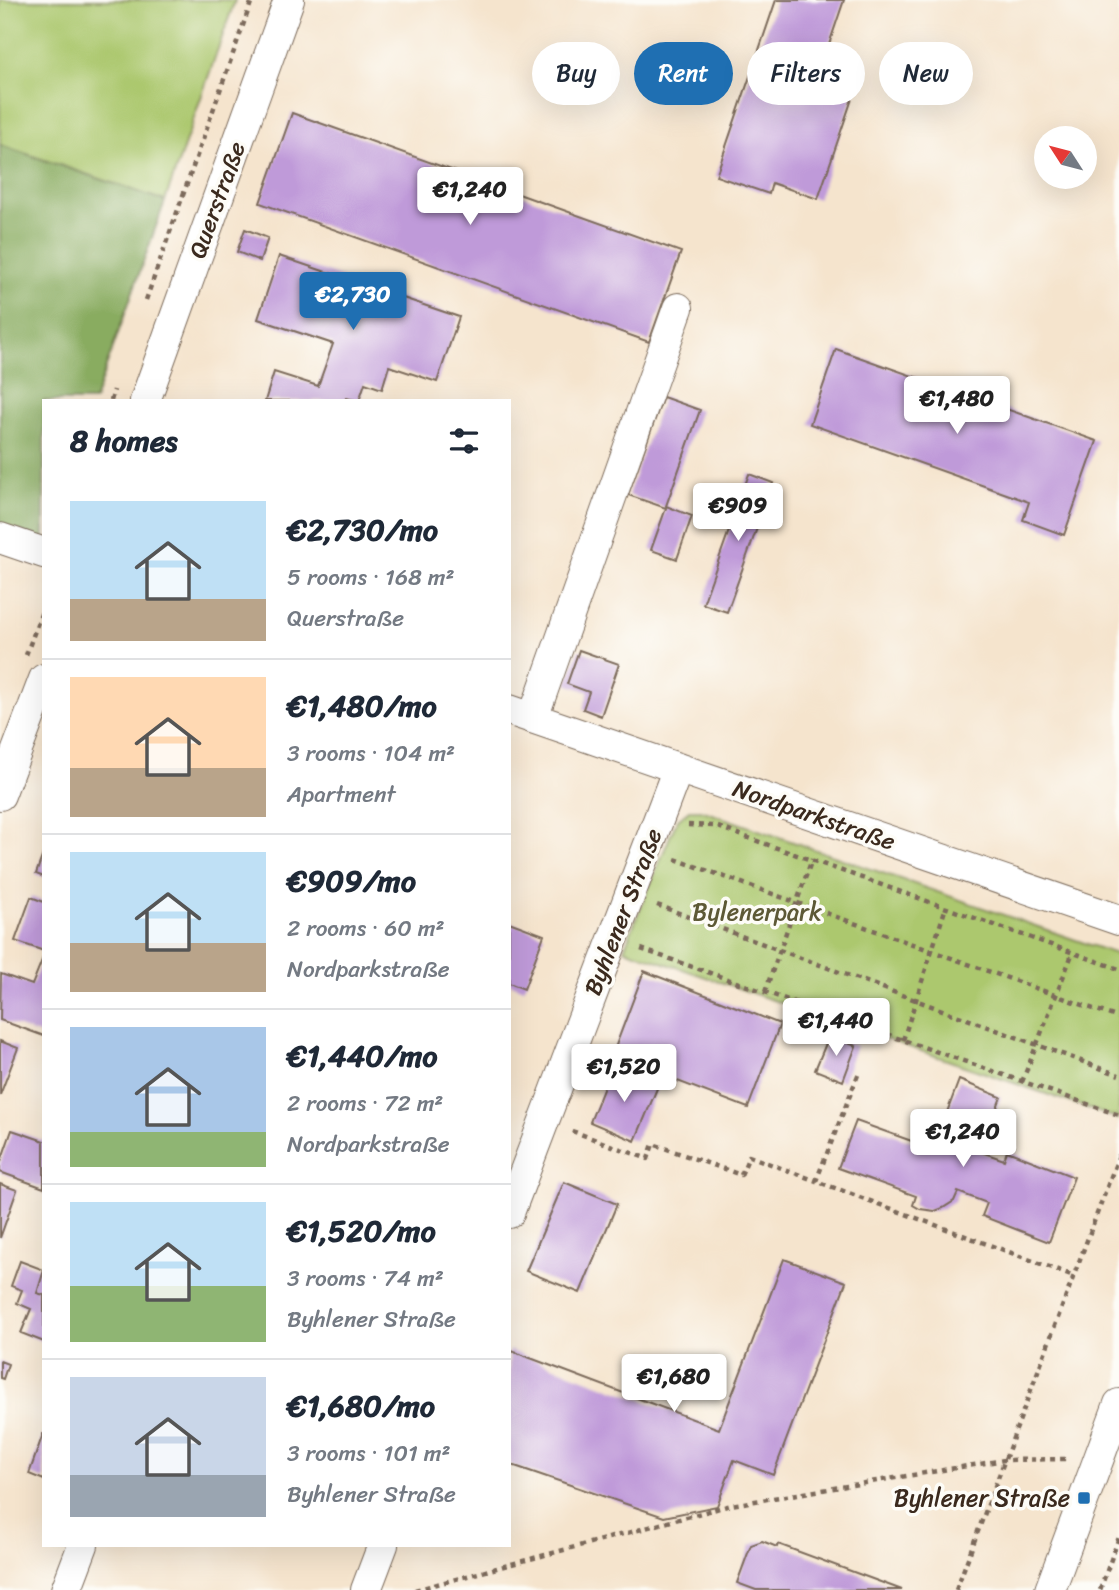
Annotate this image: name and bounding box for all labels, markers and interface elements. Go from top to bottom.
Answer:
chip: Buy [532,42,620,105]
chip: Rent [634,42,733,105]
chip: Filters [747,42,865,105]
chip: New [879,42,973,105]
north arrow [1034,126,1097,189]
map controls [1034,126,1097,189]
street label: Querstraße [176,135,258,265]
pin: €1,240 [413,168,527,227]
text: €1,240 [433,169,507,210]
pin: €2,730 [296,272,410,332]
text: €2,730 [315,274,391,315]
pin: €1,480 [900,376,1014,436]
text: €1,480 [920,378,994,419]
text: 8 homes [70,414,178,468]
icon: filters [445,422,483,460]
pin: €909 [697,484,779,543]
text: €909 [709,485,767,526]
text: €2,730/mo [287,503,438,557]
icon: home [126,529,210,613]
text: 5 rooms · 168 m² [287,557,455,598]
text: Querstraße [287,598,404,639]
text: €1,480/mo [287,679,437,733]
icon: home [126,705,210,789]
text: 3 rooms · 104 m² [287,733,455,774]
street label: Nordparkstraße [727,768,901,862]
text: Apartment [287,774,396,815]
street label: Byhlener Straße [572,822,674,1002]
text: €909/mo [287,854,416,908]
icon: home [126,880,210,964]
park label: Bylenerpark [692,891,822,933]
text: 2 rooms · 60 m² [287,908,445,949]
text: Nordparkstraße [287,949,450,990]
pin: €1,440 [779,998,893,1058]
text: €1,440 [799,1000,873,1041]
text: €1,440/mo [287,1029,437,1083]
pin: €1,520 [567,1044,681,1104]
text: €1,520 [587,1046,661,1087]
icon: home [126,1055,210,1139]
text: 2 rooms · 72 m² [287,1083,443,1124]
pin: €1,240 [906,1110,1020,1169]
text: €1,240 [926,1111,1000,1152]
text: Nordparkstraße [287,1124,450,1165]
text: €1,520/mo [287,1204,436,1258]
icon: home [126,1230,210,1314]
text: 3 rooms · 74 m² [287,1258,444,1299]
text: Byhlener Straße [287,1299,456,1340]
pin: €1,680 [617,1354,731,1414]
text: €1,680 [638,1356,710,1397]
text: €1,680/mo [287,1379,435,1433]
icon: home [126,1405,210,1489]
text: 3 rooms · 101 m² [287,1433,451,1474]
text: Byhlener Straße [287,1474,456,1515]
place label: Byhlener Straße [894,1477,1070,1519]
marker: Byhlener Straße [1076,1490,1092,1506]

